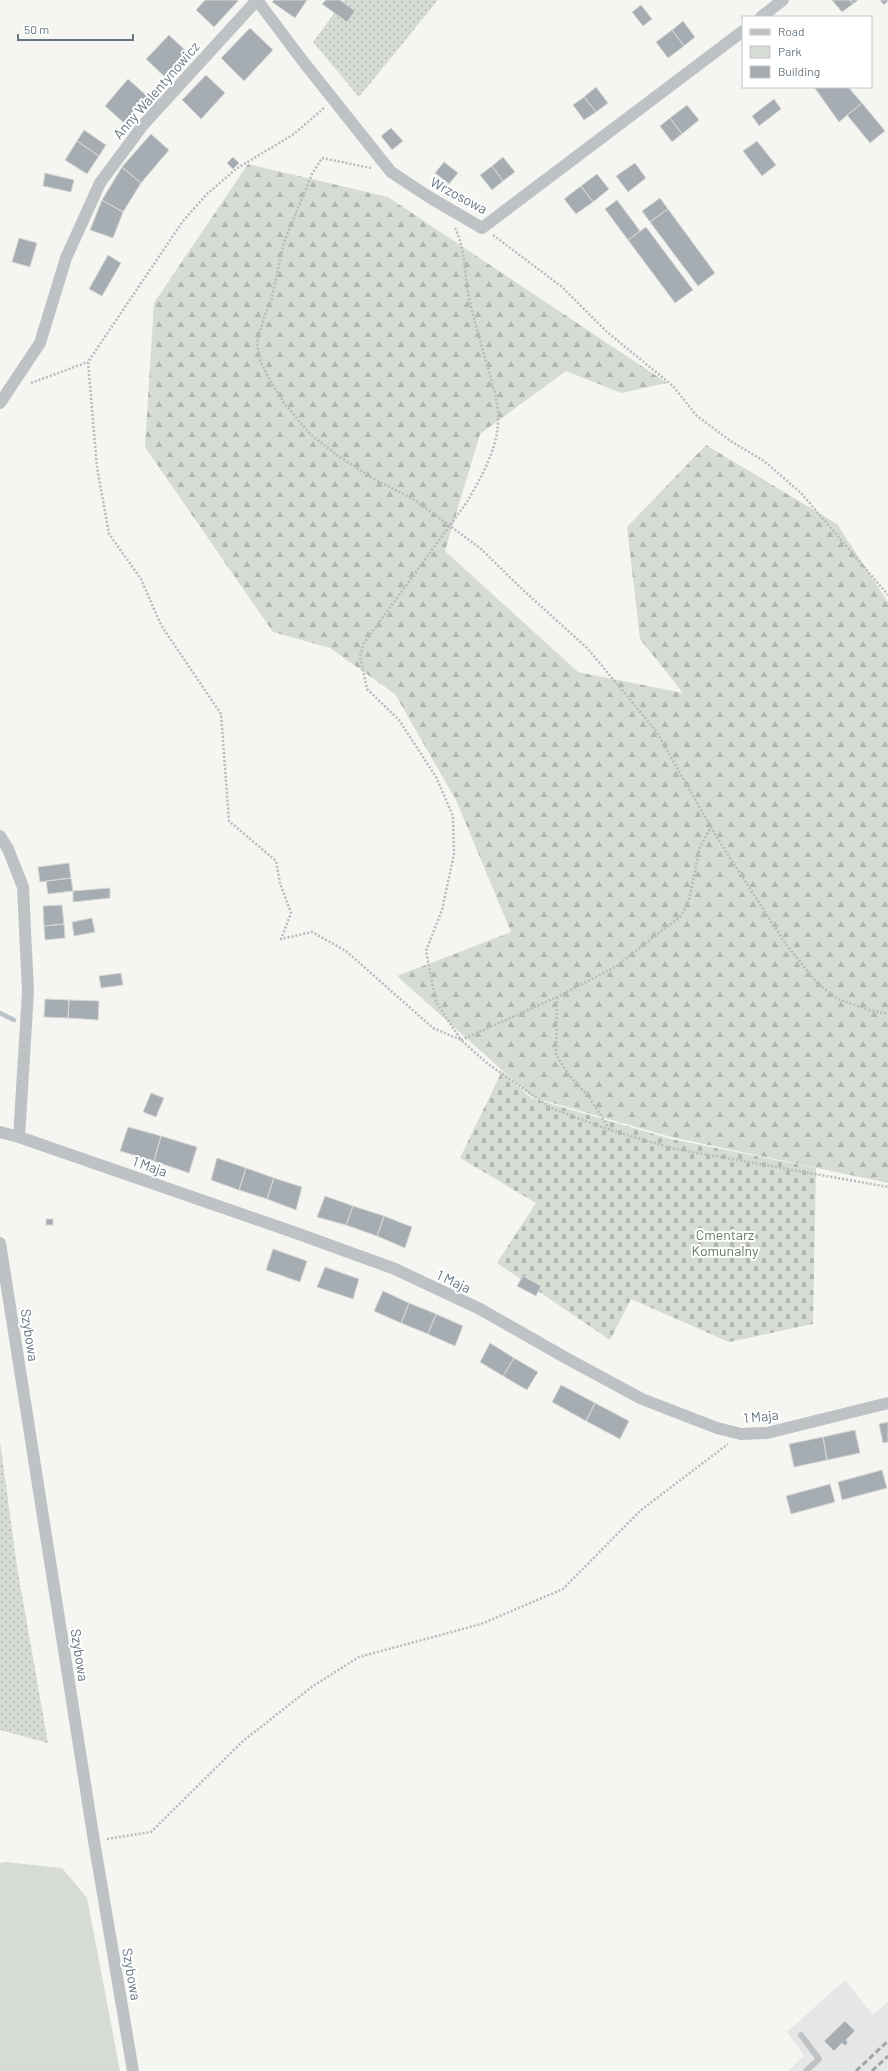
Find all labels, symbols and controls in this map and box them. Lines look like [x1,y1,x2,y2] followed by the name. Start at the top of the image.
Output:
[18,16,133,42] scale bar
[742,16,872,88] legend
[24,22,49,36] text: 50 m
[778,24,805,38] text: Road
[109,38,203,142] street label: Anny Walentynowicz
[778,44,802,58] text: Park
[778,64,820,78] text: Building
[427,173,491,217] street label: Wrzosowa
[130,1152,170,1180] street label: 1 Maja
[692,1226,759,1259] park label: Cmentarz Komunalny
[434,1266,474,1296] street label: 1 Maja
[17,1308,43,1362] street label: Szybowa
[742,1406,780,1426] street label: 1 Maja
[67,1628,93,1682] street label: Szybowa
[119,1946,145,2002] street label: Szybowa

